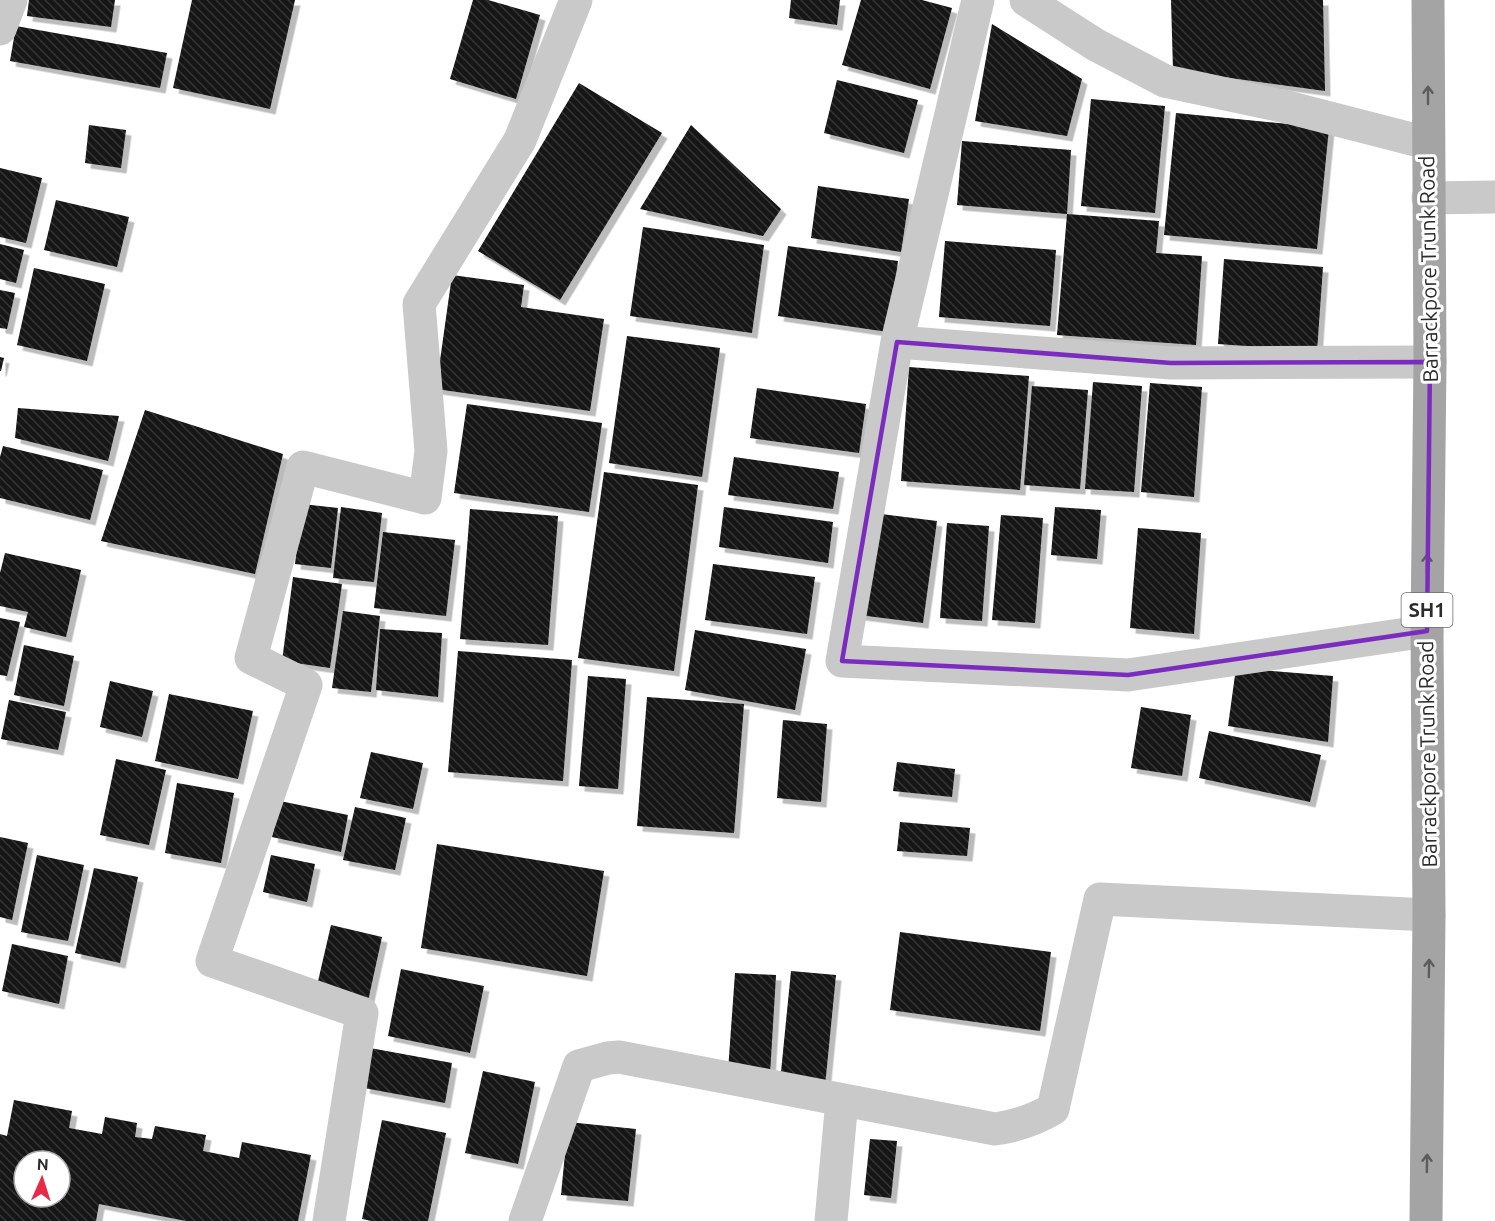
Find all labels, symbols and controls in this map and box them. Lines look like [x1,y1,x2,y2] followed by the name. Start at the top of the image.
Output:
[1422,85,1434,105] one-way arrow
[1414,155,1442,383] street label: Barrackpore Trunk Road
[1422,553,1433,573] one-way arrow
[1402,593,1452,627] road number: SH1
[1413,640,1441,868] street label: Barrackpore Trunk Road
[1423,958,1435,978] one-way arrow
[12,1149,72,1209] north arrow
[1421,1153,1433,1173] one-way arrow
[36,1155,49,1173] text: N

